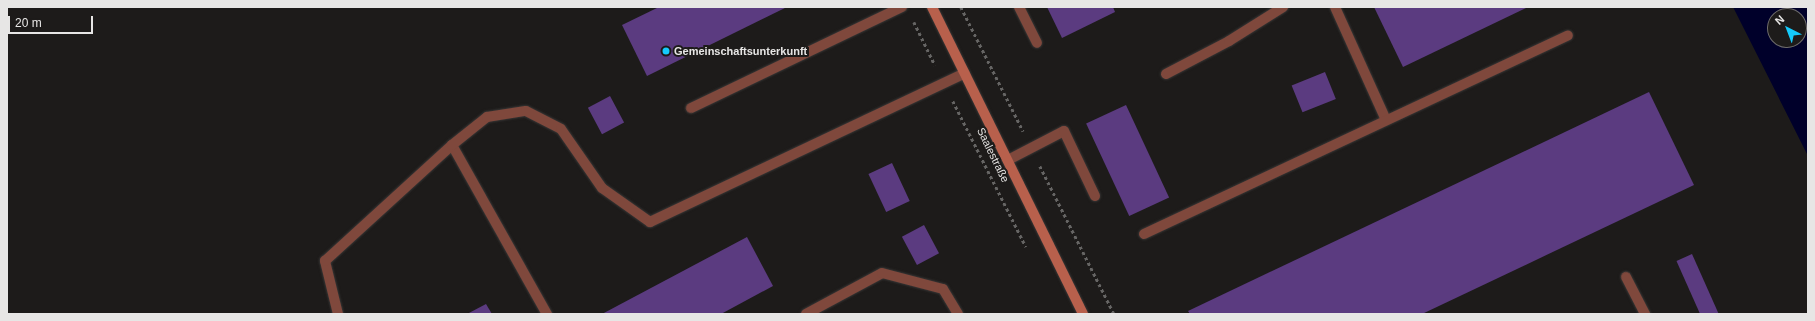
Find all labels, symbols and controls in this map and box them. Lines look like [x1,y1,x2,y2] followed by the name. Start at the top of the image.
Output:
[10,8,95,34] scale bar
[1767,8,1807,48] north arrow
[1773,13,1787,27] text: N
[15,16,42,30] text: 20 m
[674,44,807,58] place label: Gemeinschaftsunterkunft
[661,46,671,56] marker: Gemeinschaftsunterkunft
[974,125,1012,185] street label: Saalestraße

